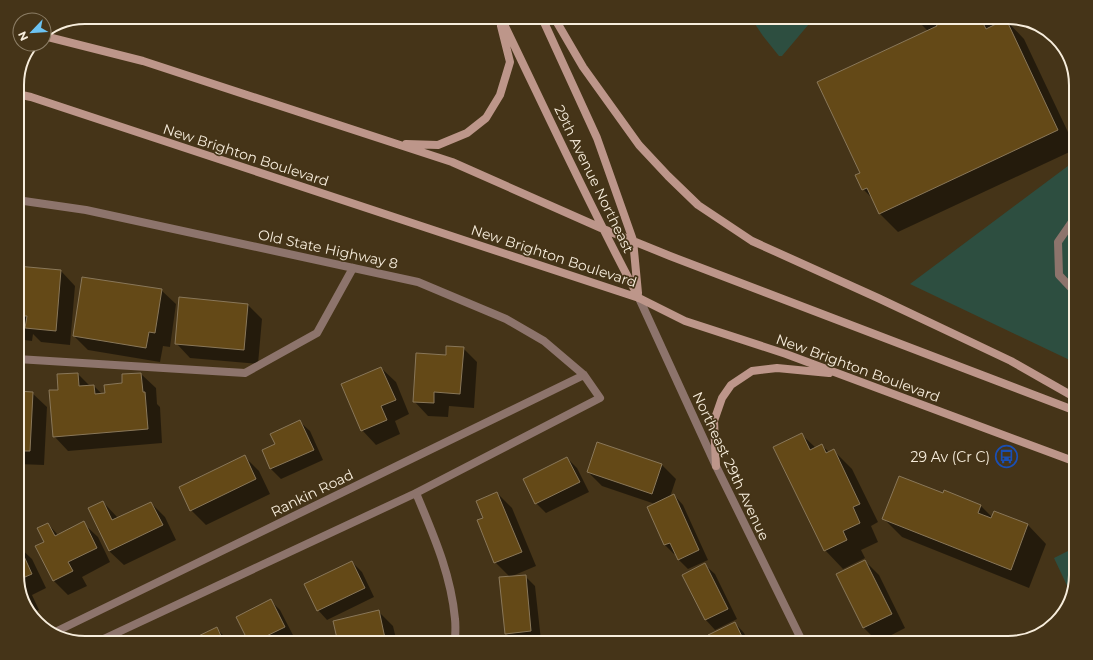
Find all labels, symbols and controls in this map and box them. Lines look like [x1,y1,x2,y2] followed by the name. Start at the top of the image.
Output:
[12,12,52,52] north arrow
[15,29,31,43] text: N
[550,102,638,256] street label: 29th Avenue Northeast
[161,120,331,190] street label: New Brighton Boulevard
[469,221,639,291] street label: New Brighton Boulevard
[256,225,400,273] street label: Old State Highway 8
[774,330,942,406] street label: New Brighton Boulevard
[689,389,773,543] street label: Northeast 29th Avenue
[993,444,1019,470] bus stop icon: 29 Av (Cr C)
[911,448,990,466] place label: 29 Av (Cr C)
[268,465,356,521] street label: Rankin Road

